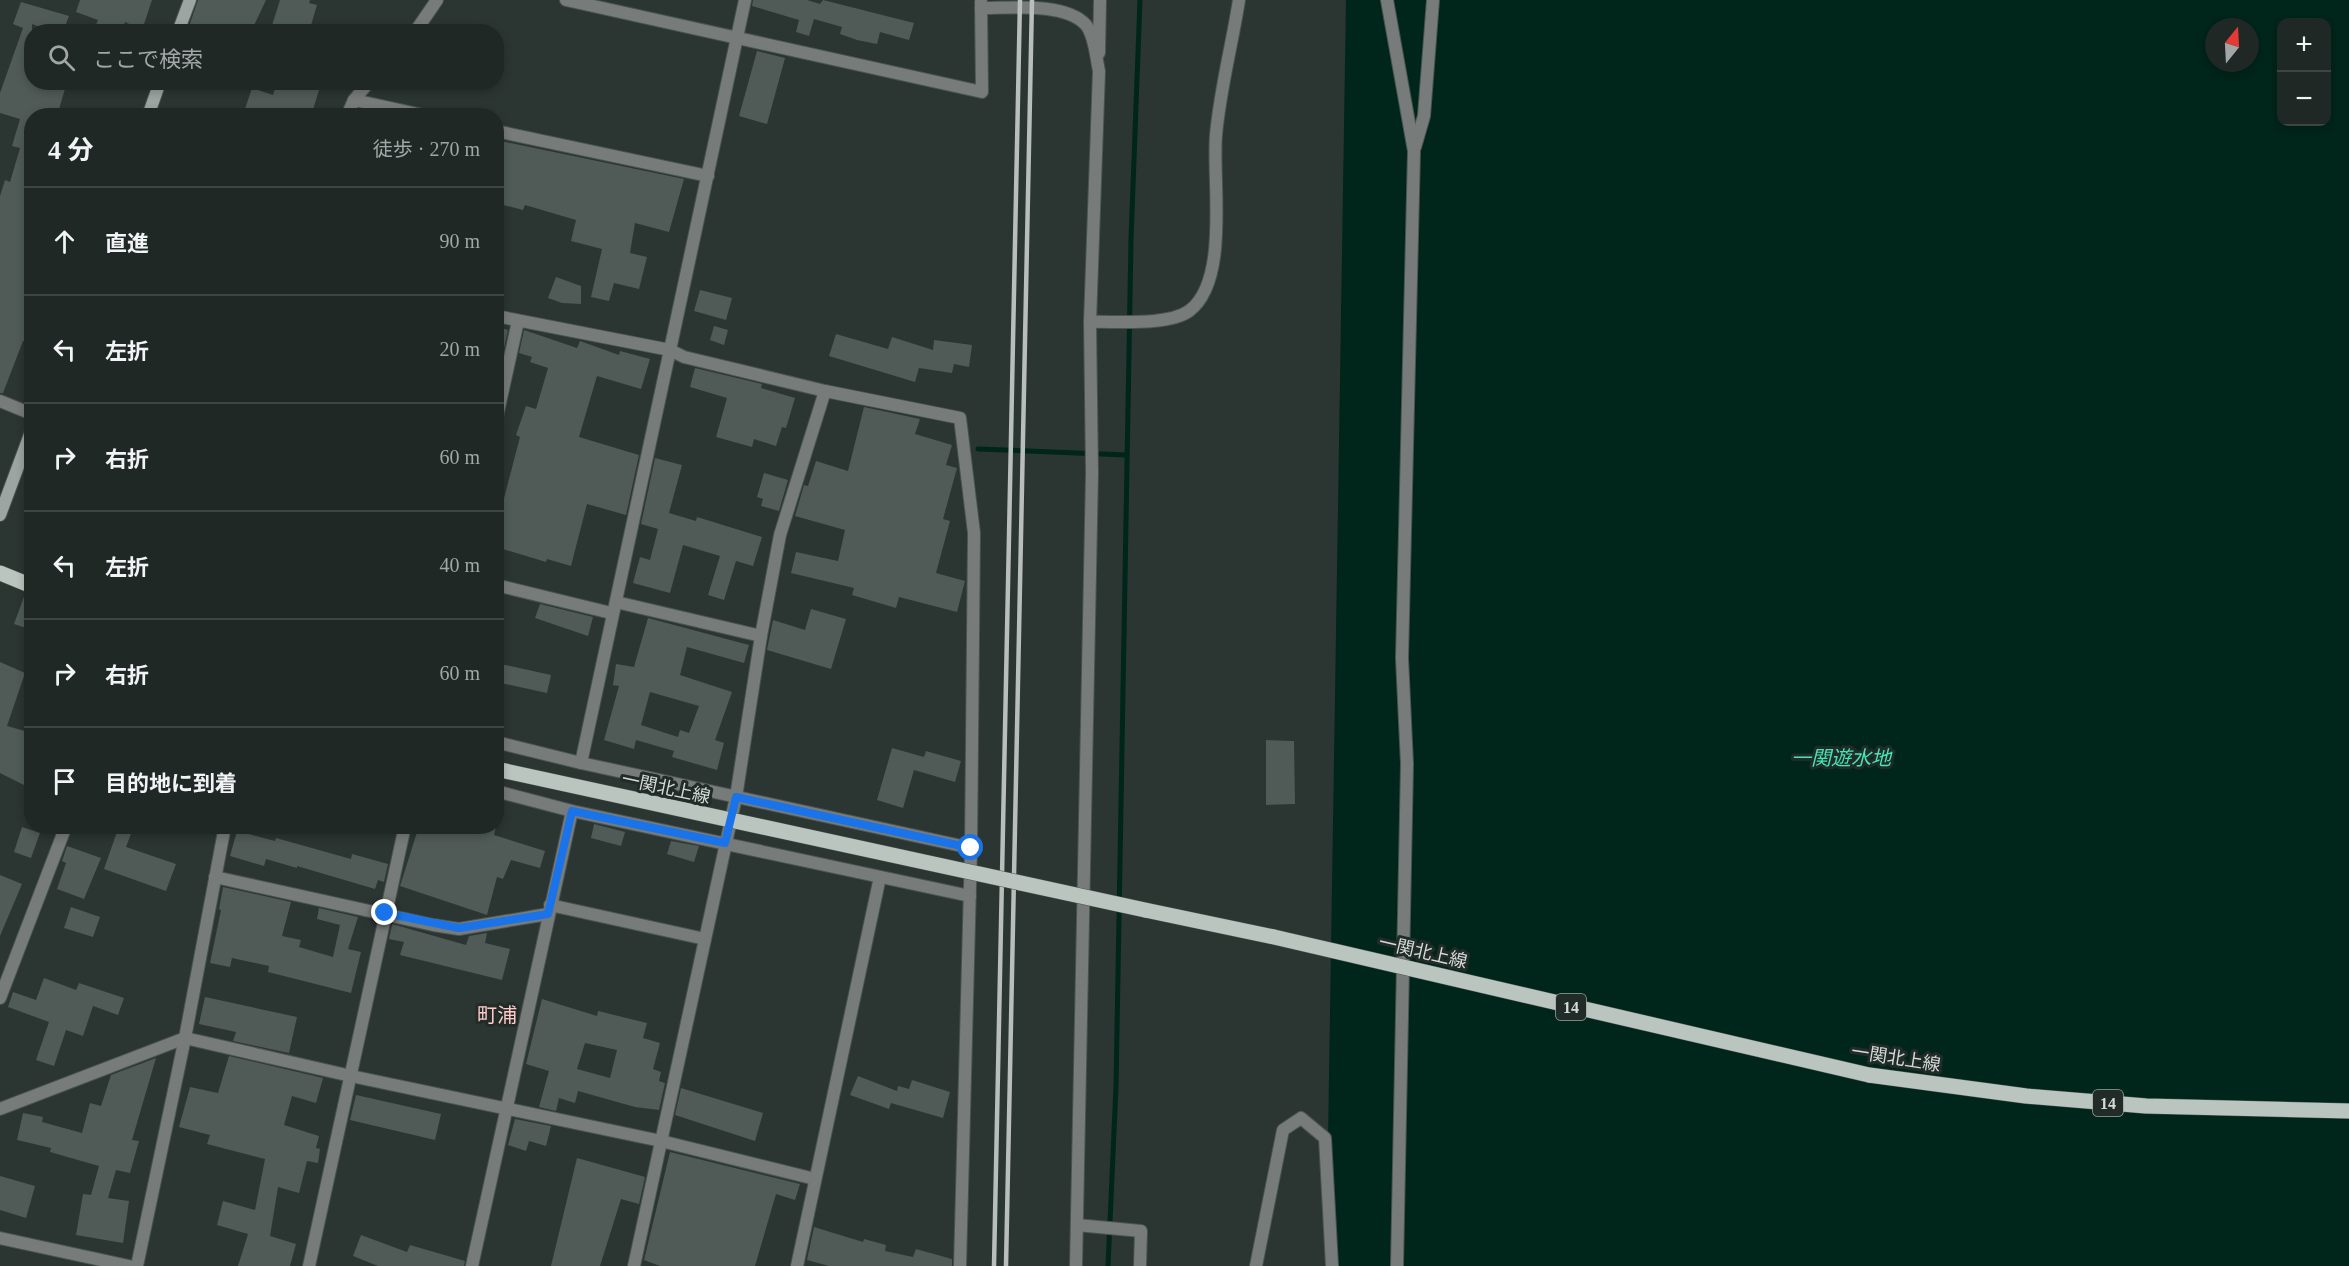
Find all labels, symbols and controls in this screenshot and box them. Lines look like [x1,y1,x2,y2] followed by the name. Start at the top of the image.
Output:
[2205,18,2259,72] north arrow
[2277,18,2331,126] map controls
[2277,18,2331,72] button: +
[24,24,504,90] search box
[45,41,78,74] icon: search
[93,47,203,72] text: ここで検索
[2277,72,2331,126] button: −
[48,136,94,165] text: 4 分
[373,138,480,160] text: 徒歩 · 270 m
[48,225,81,258] icon: ahead
[439,230,480,252] text: 90 m
[105,231,149,256] text: 直進
[48,333,81,366] icon: left
[439,338,480,360] text: 20 m
[105,339,149,364] text: 左折
[48,441,81,474] icon: right
[439,446,480,468] text: 60 m
[105,447,149,472] text: 右折
[48,549,81,582] icon: left
[439,554,480,576] text: 40 m
[105,555,149,580] text: 左折
[48,657,81,690] icon: right
[439,662,480,684] text: 60 m
[105,663,149,688] text: 右折
[1791,747,1893,769] water label: 一関遊水地
[48,765,81,798] icon: arrive
[620,769,712,807] street label: 一関北上線
[105,771,237,796] text: 目的地に到着
[957,834,983,860] route start
[371,899,397,925] route end
[1377,932,1469,972] street label: 一関北上線
[1556,994,1586,1020] road number: 14
[477,1004,517,1026] district label: 町浦
[1850,1041,1942,1075] street label: 一関北上線
[2093,1090,2123,1116] road number: 14

